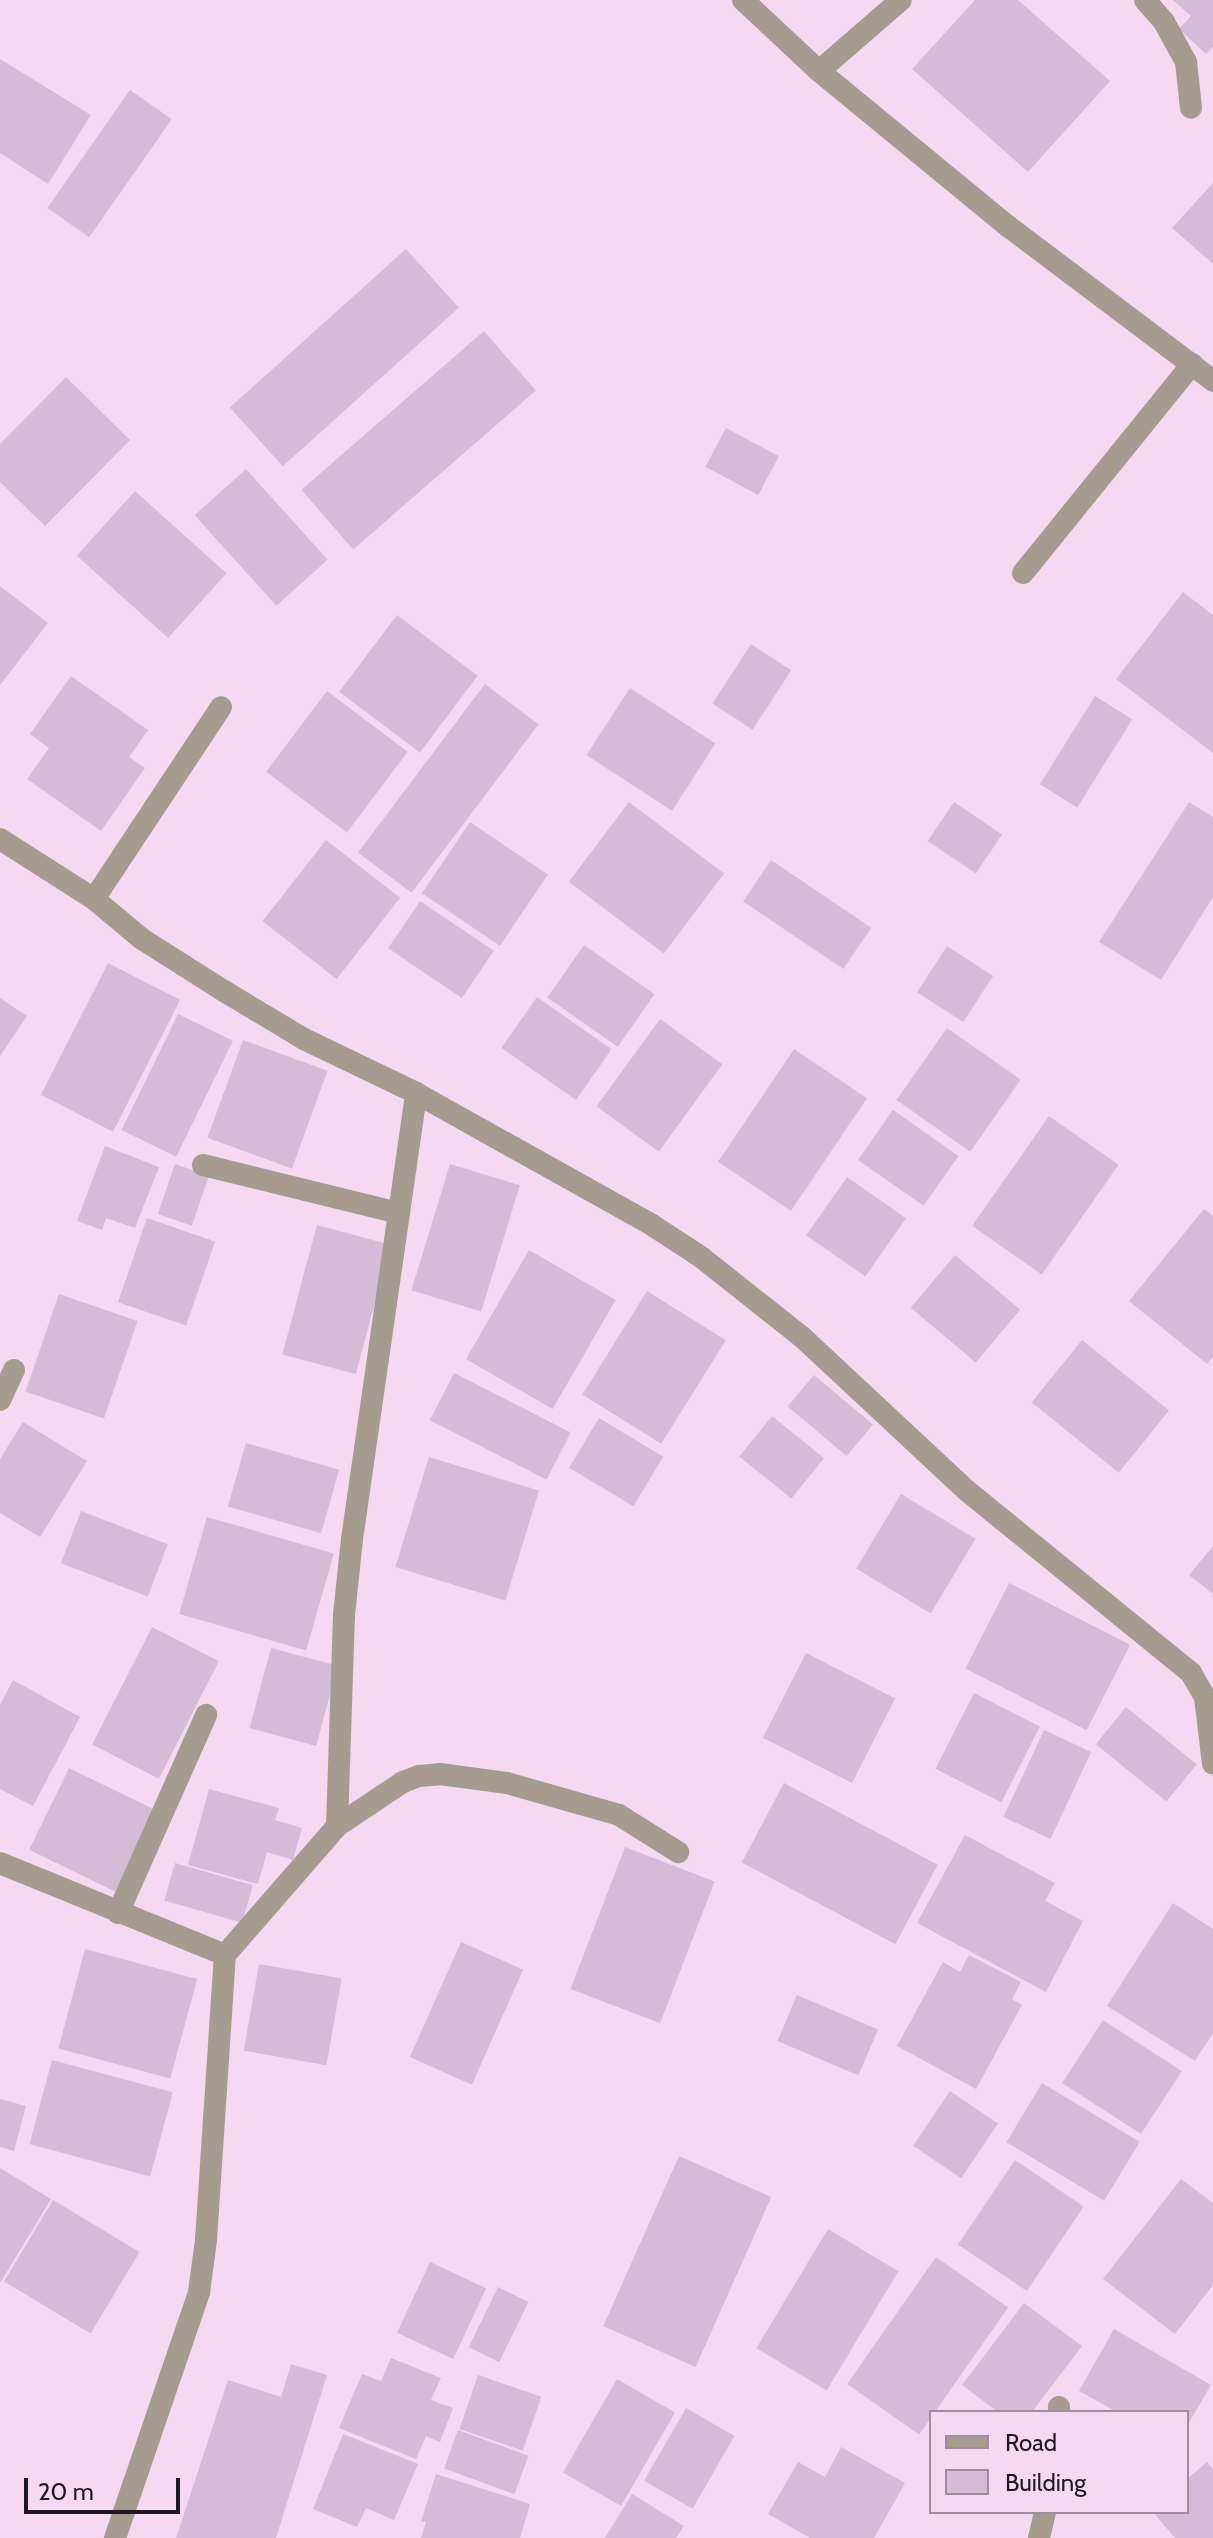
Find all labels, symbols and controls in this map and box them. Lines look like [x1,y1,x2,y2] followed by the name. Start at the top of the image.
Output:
[929,2410,1189,2514] legend
[1005,2428,1057,2457] text: Road
[28,2462,184,2512] scale bar
[1005,2468,1086,2497] text: Building
[38,2477,94,2506] text: 20 m

